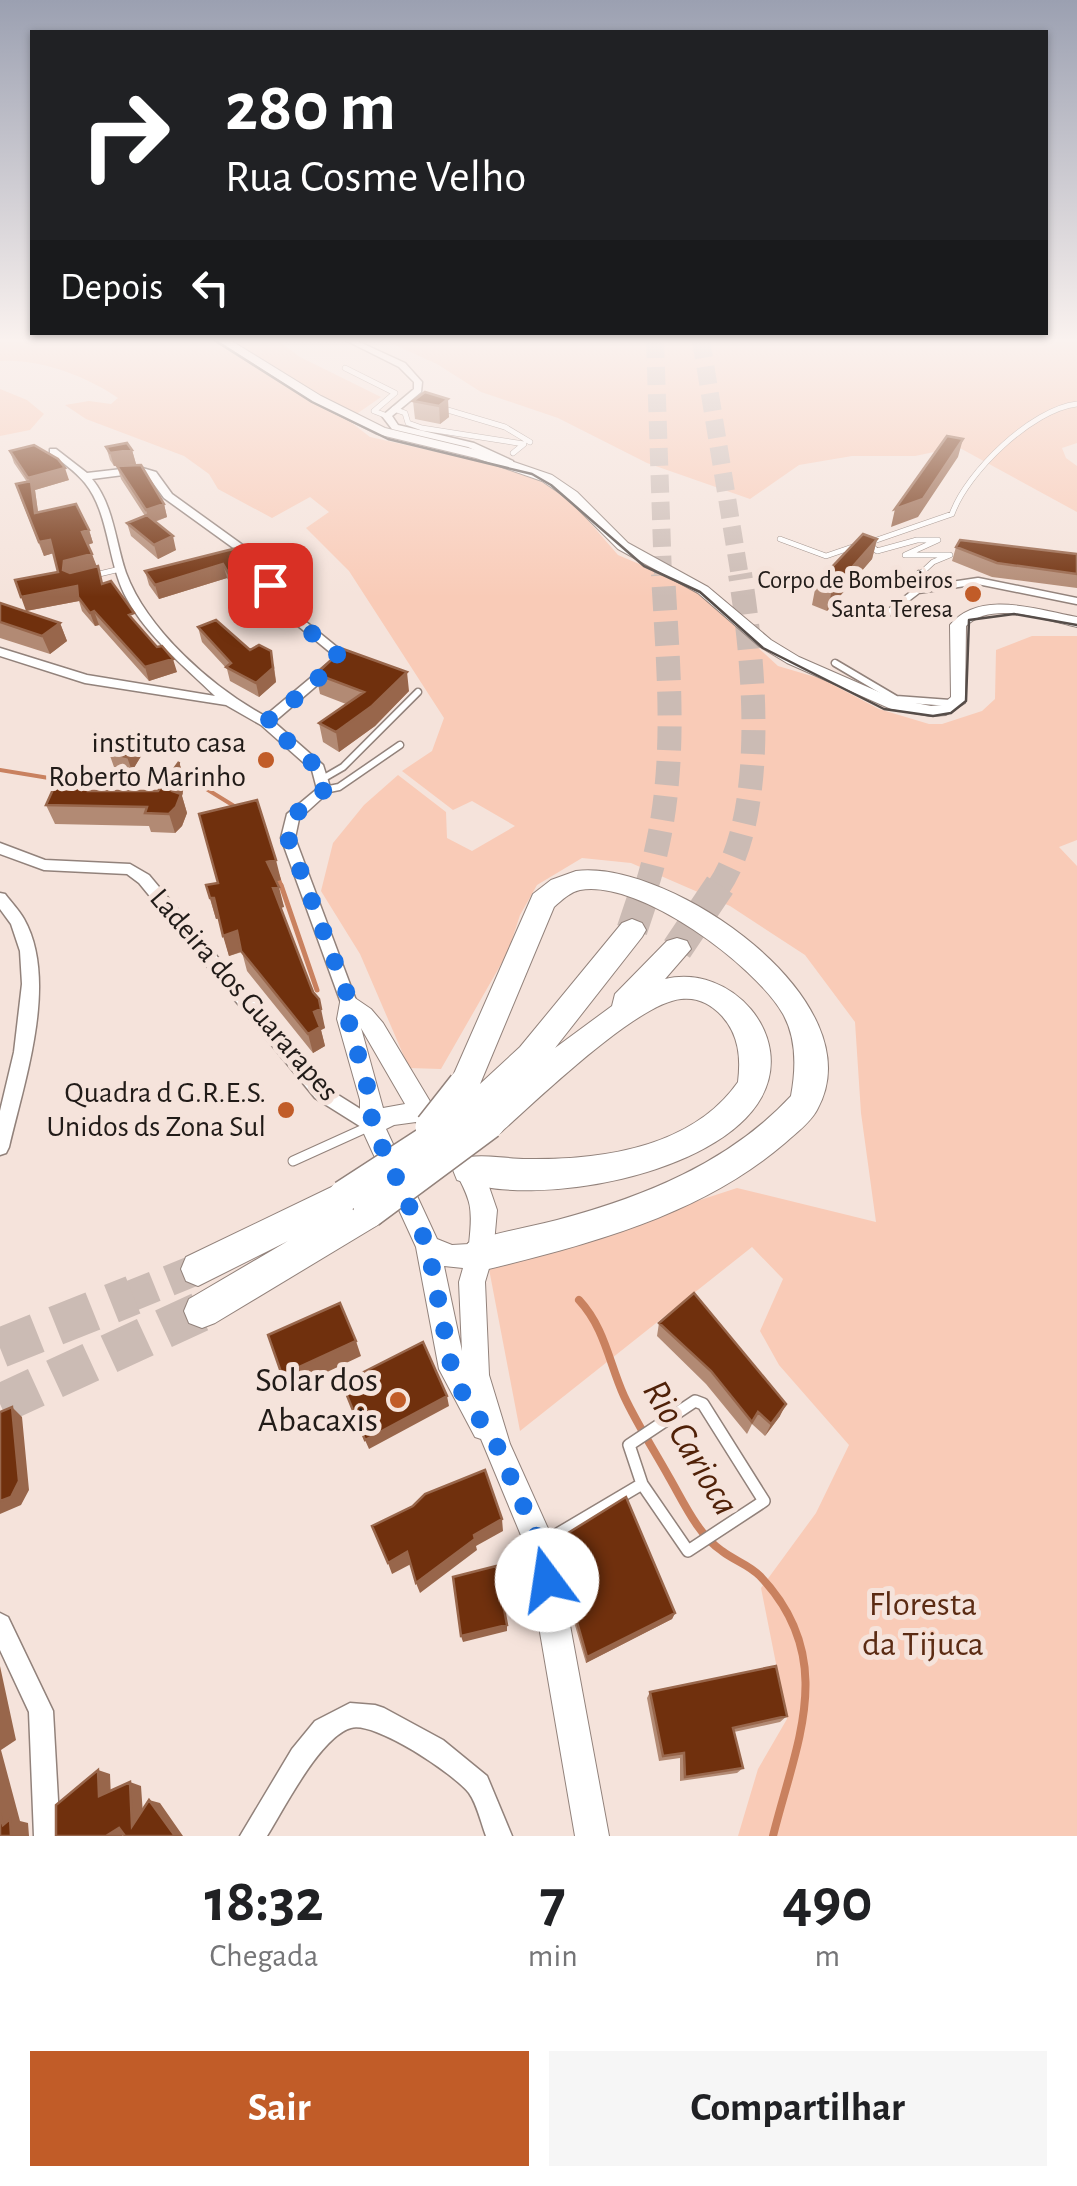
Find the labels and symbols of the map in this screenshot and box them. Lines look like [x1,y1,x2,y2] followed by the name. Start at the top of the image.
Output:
[228,543,313,628] pin
[757,568,953,622] place label: Corpo de Bombeiros Santa Teresa
[962,583,984,605] marker: Corpo de Bombeiros Santa Teresa
[48,728,246,792] place label: instituto casa Roberto Marinho
[255,749,277,771] marker: instituto casa Roberto Marinho
[144,883,344,1107] street label: Ladeira dos Guararapes
[47,1078,266,1142] place label: Quadra d G.R.E.S. Unidos ds Zona Sul
[275,1099,297,1121] marker: Quadra d G.R.E.S. Unidos ds Zona Sul
[255,1363,378,1438] place label: Solar dos Abacaxis
[635,1374,745,1522] water label: Rio Carioca
[387,1389,409,1411] marker: Solar dos Abacaxis
[495,1528,599,1632] position arrow
[862,1587,984,1662] park label: Floresta da Tijuca

